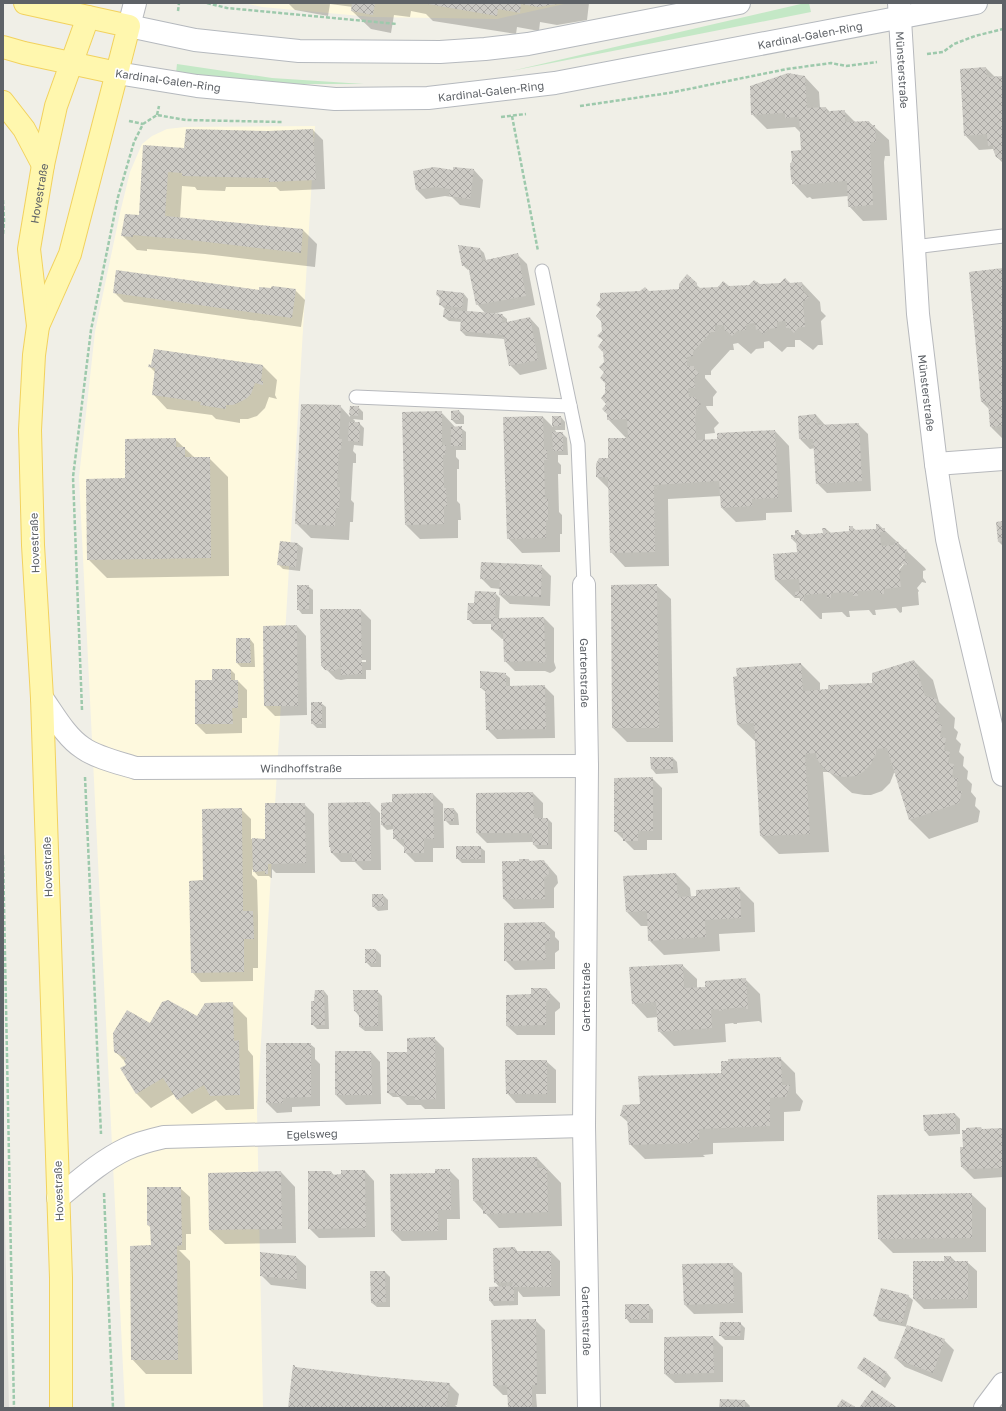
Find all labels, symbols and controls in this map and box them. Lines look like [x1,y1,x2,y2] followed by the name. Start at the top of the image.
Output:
[756,18,863,51] street label: Kardinal-Galen-Ring
[894,31,912,109] street label: Münsterstraße
[114,66,222,94] street label: Kardinal-Galen-Ring
[437,78,545,103] street label: Kardinal-Galen-Ring
[27,162,50,224] street label: Hovestraße
[916,354,939,432] street label: Münsterstraße
[26,513,42,573] street label: Hovestraße
[578,638,593,708] street label: Gartenstraße
[260,761,342,774] street label: Windhoffstraße
[39,837,55,897] street label: Hovestraße
[579,962,592,1032] street label: Gartenstraße
[286,1126,338,1140] street label: Egelsweg
[50,1161,66,1221] street label: Hovestraße
[580,1286,595,1356] street label: Gartenstraße

